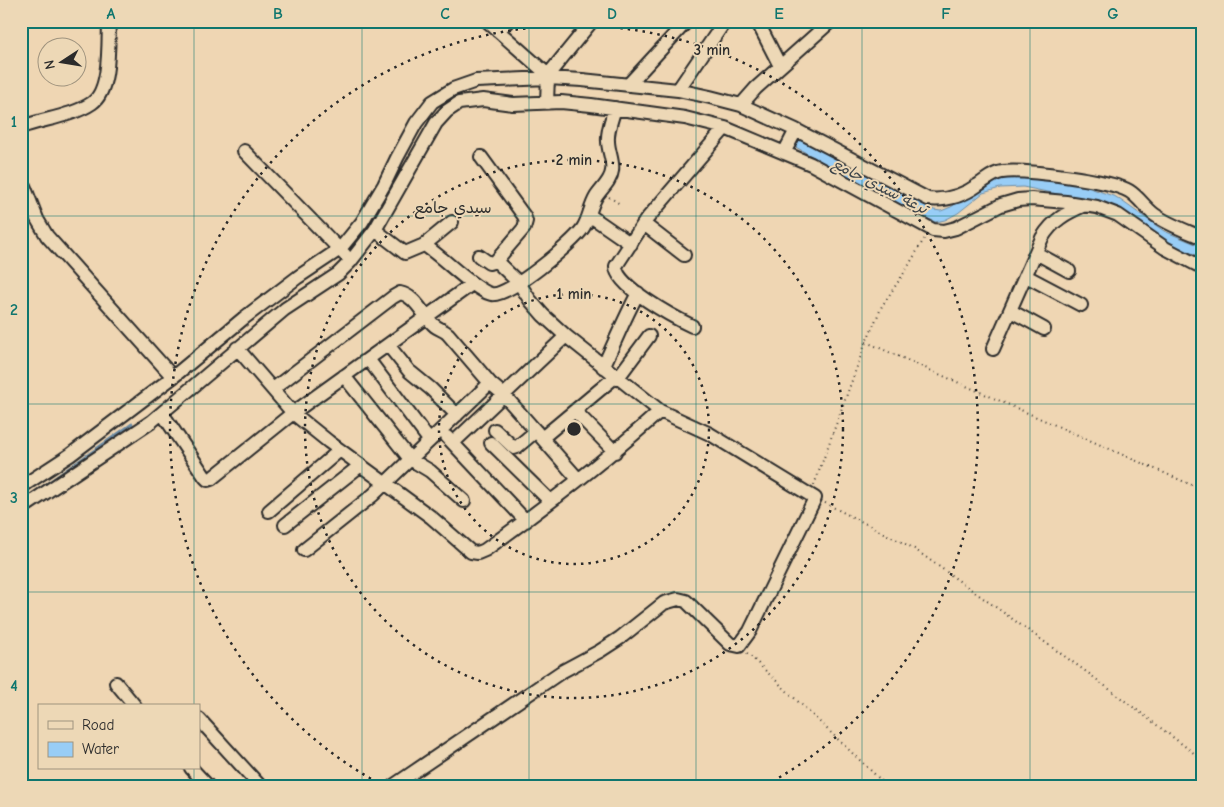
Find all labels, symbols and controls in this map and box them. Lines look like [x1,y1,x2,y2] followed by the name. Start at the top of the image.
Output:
[107,5,116,23] text: A
[273,5,283,23] text: B
[440,5,450,23] text: C
[607,5,617,23] text: D
[774,5,784,23] text: E
[941,5,951,23] text: F
[1107,5,1119,23] text: G
[38,38,88,88] north arrow
[694,41,730,59] text: 3 min
[41,58,59,71] text: N
[11,113,17,131] text: 1
[556,151,592,169] text: 2 min
[828,154,933,221] water label: ترعة سيدي جامع
[414,199,492,219] district label: سيدي جامع
[557,285,591,303] text: 1 min
[10,301,18,319] text: 2
[565,420,583,438] centre of rings
[10,489,18,507] text: 3
[10,677,18,695] text: 4
[38,704,200,770] legend
[82,716,114,734] text: Road
[82,740,119,758] text: Water

